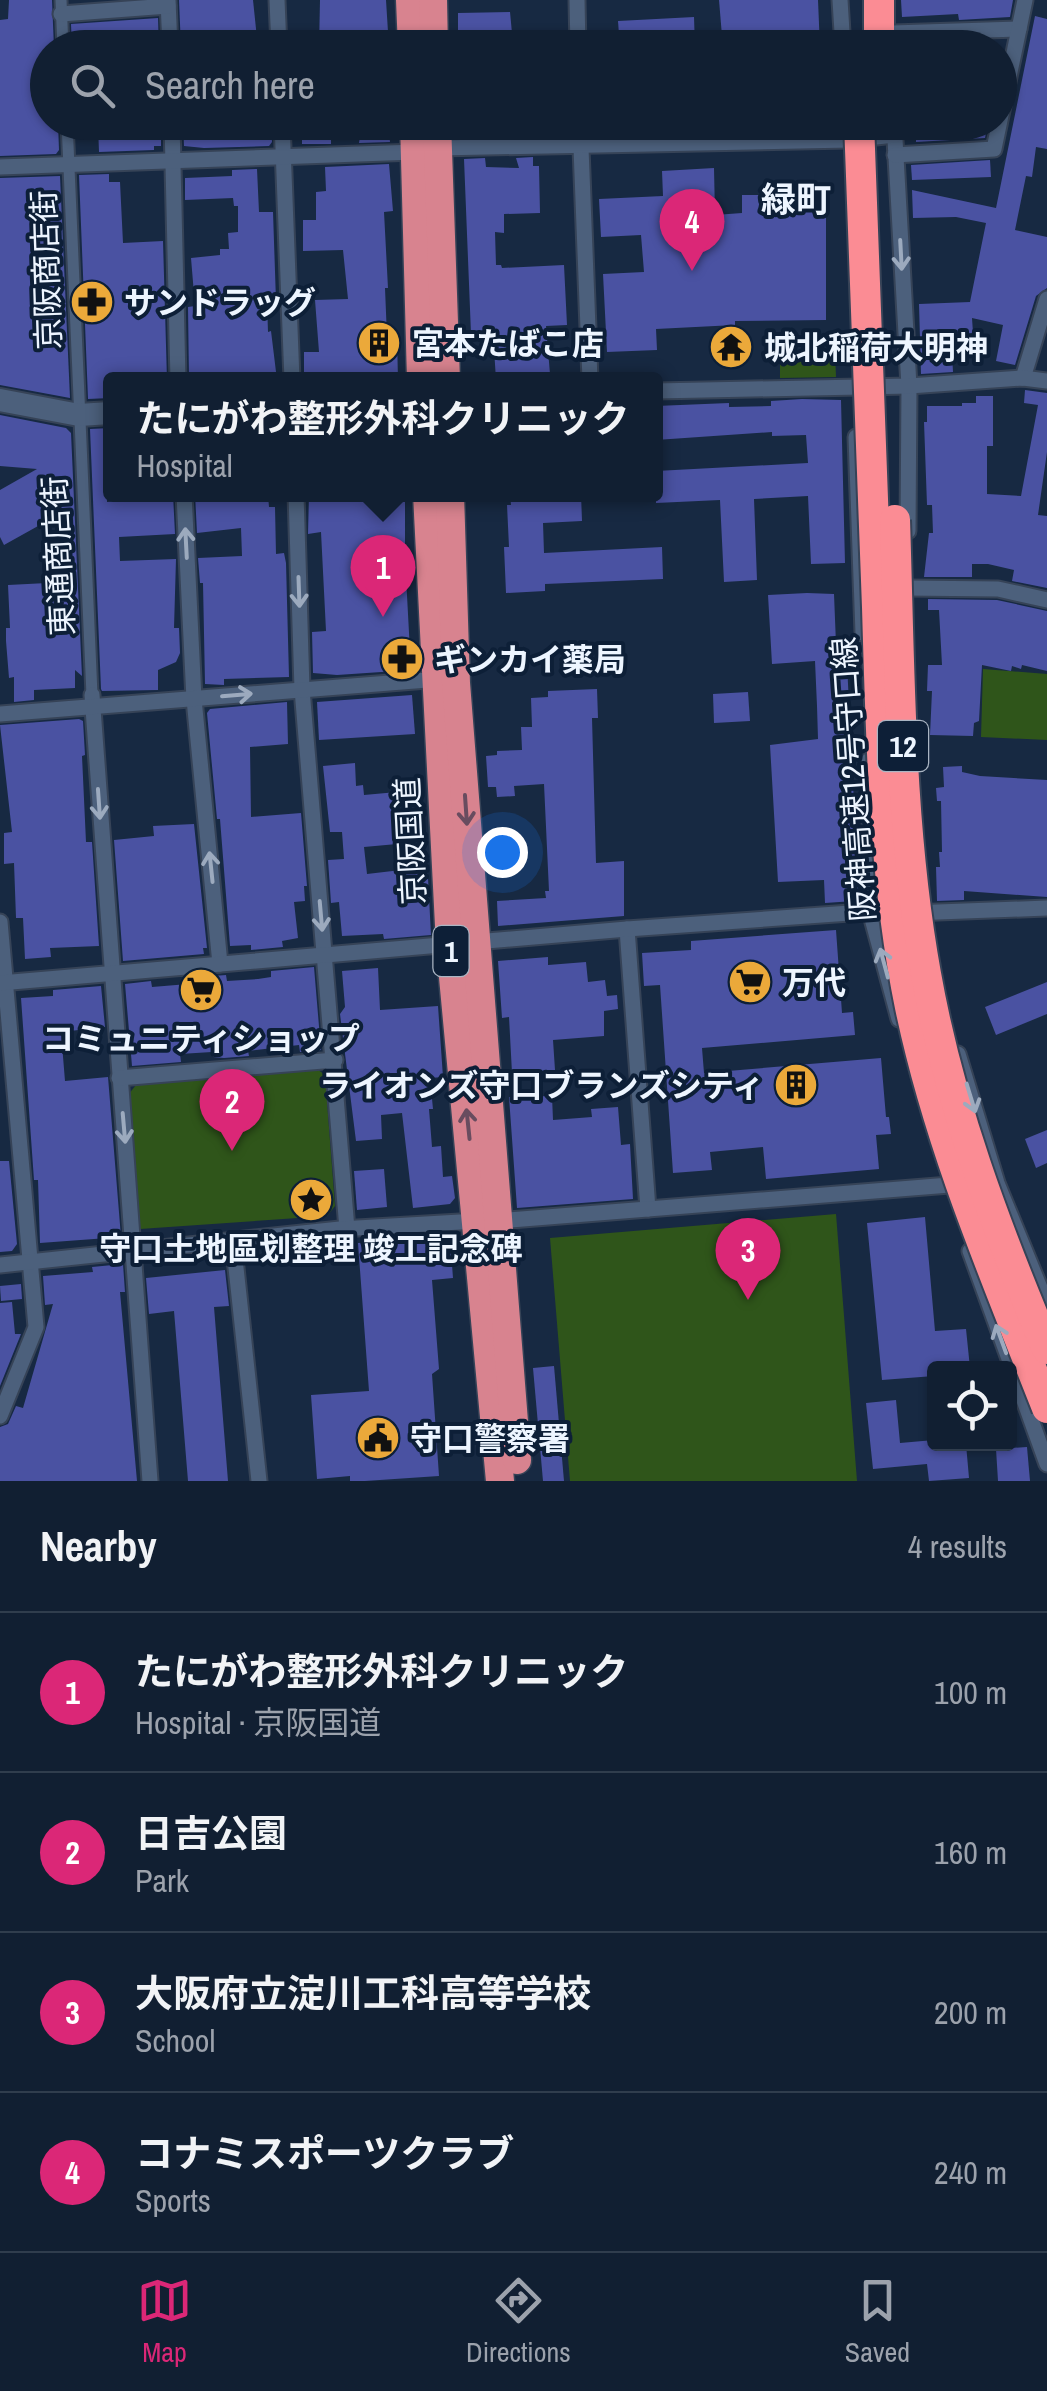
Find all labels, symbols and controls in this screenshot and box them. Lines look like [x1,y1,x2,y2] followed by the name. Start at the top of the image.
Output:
[30,30,1017,140] search box
[65,58,120,113] icon: search
[145,60,315,111] text: Search here
[761,176,831,223] district label: 緑町
[660,188,724,271] pin: 4
[22,189,70,351] street label: 京阪商店街
[892,238,911,270] one-way arrow
[69,279,115,325] pharmacy icon: サンドラッグ
[124,281,316,324] place label: サンドラッグ
[356,320,402,366] building icon: 宮本たばこ店
[412,322,604,365] place label: 宮本たばこ店
[708,324,754,370] temple icon: 城北稲荷大明神
[764,326,988,369] place label: 城北稲荷大明神
[103,372,663,502] popup
[136,393,630,444] text: たにがわ整形外科クリニック
[136,444,233,487] text: Hospital
[32,475,84,637] street label: 東通商店街
[176,527,195,559] one-way arrow
[350,534,416,617] pin: 1
[290,575,309,607] one-way arrow
[822,635,884,923] street label: 阪神高速12号守口線
[379,636,425,682] pharmacy icon: ギンカイ薬局
[434,638,626,681] place label: ギンカイ薬局
[220,685,252,704] one-way arrow
[878,721,928,771] road number: 12
[385,776,435,906] street label: 京阪国道
[89,788,108,820] one-way arrow
[457,793,476,825] one-way arrow
[477,827,528,878] your location
[201,851,220,883] one-way arrow
[311,900,330,932] one-way arrow
[434,926,468,976] road number: 1
[873,947,892,979] one-way arrow
[727,959,773,1005] supermarket icon: 万代
[782,961,846,1004] place label: 万代
[178,967,224,1013] supermarket icon: コミュニティショップ
[42,1017,360,1060] place label: コミュニティショップ
[773,1062,819,1108] building icon: ライオンズ守口ブランズシティ
[319,1064,764,1107] place label: ライオンズ守口ブランズシティ
[200,1068,264,1151] pin: 2
[964,1082,982,1113] one-way arrow
[458,1109,477,1141] one-way arrow
[114,1112,133,1144] one-way arrow
[288,1177,334,1223] place icon: 守口土地區划整理 竣工記念碑
[716,1218,780,1300] pin: 3
[99,1227,523,1270] place label: 守口土地區划整理 竣工記念碑
[991,1325,1009,1356] one-way arrow
[927,1361,1017,1451] map controls
[927,1361,1017,1451] button: locate
[355,1415,401,1461] public building icon: 守口警察署
[410,1417,570,1460] place label: 守口警察署
[40,1518,157,1574] text: Nearby
[908,1525,1007,1568] text: 4 results
[135,1646,628,1697] text: たにがわ整形外科クリニック
[65,1671,80,1714] text: 1
[934,1671,1007,1714] text: 100 m
[135,1701,381,1744] text: Hospital · 京阪国道
[135,1808,287,1859] text: 日吉公園
[65,1831,80,1874] text: 2
[934,1831,1007,1874] text: 160 m
[135,1859,189,1902] text: Park
[135,1968,591,2019] text: 大阪府立淀川工科高等学校
[65,1991,80,2034] text: 3
[934,1991,1007,2034] text: 200 m
[135,2019,215,2062] text: School
[135,2128,514,2179] text: コナミスポーツクラブ
[65,2151,80,2194] text: 4
[934,2151,1007,2194] text: 240 m
[135,2179,211,2222] text: Sports
[137,2273,192,2371] tab: Map
[466,2273,571,2371] tab: Directions
[845,2273,910,2371] tab: Saved

